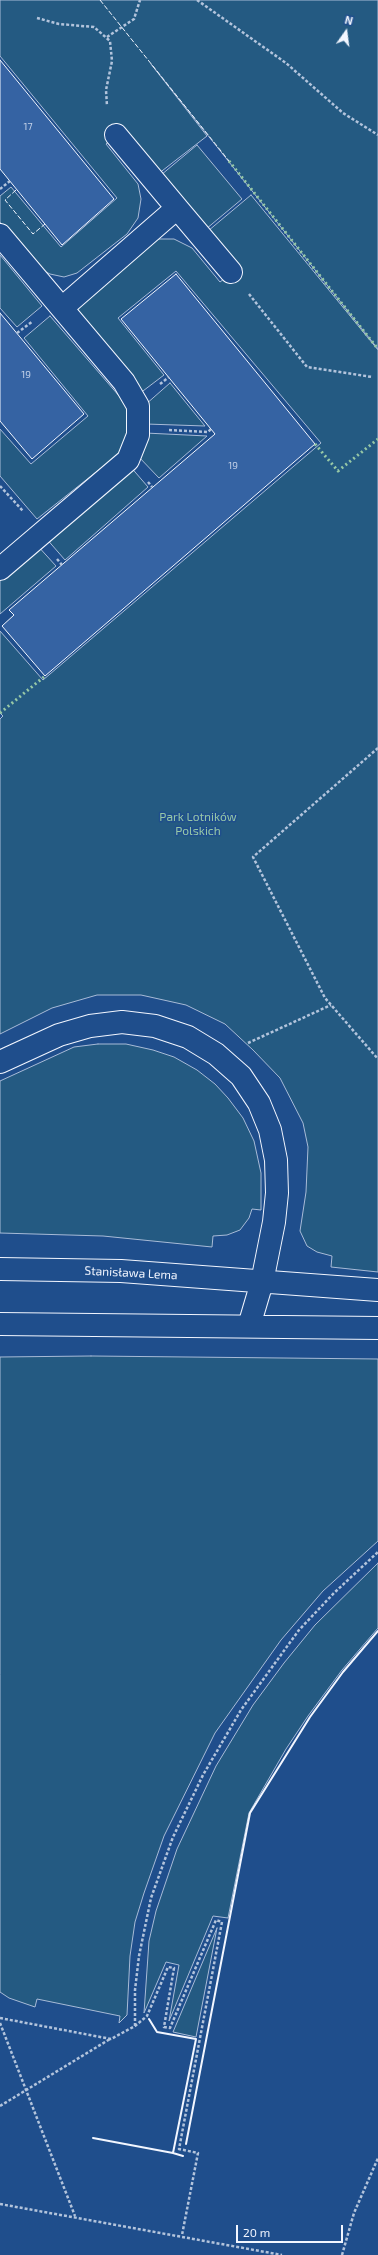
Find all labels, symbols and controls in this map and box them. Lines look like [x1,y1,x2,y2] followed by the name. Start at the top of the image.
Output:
[326,12,366,52] north arrow
[344,13,354,27] text: N
[23,121,33,133] house number: 17
[21,369,31,381] house number: 19
[228,460,238,472] house number: 19
[159,810,237,838] park label: Park Lotników Polskich
[84,1263,178,1283] street label: Stanisława Lema
[238,2217,345,2243] scale bar
[243,2225,270,2239] text: 20 m

